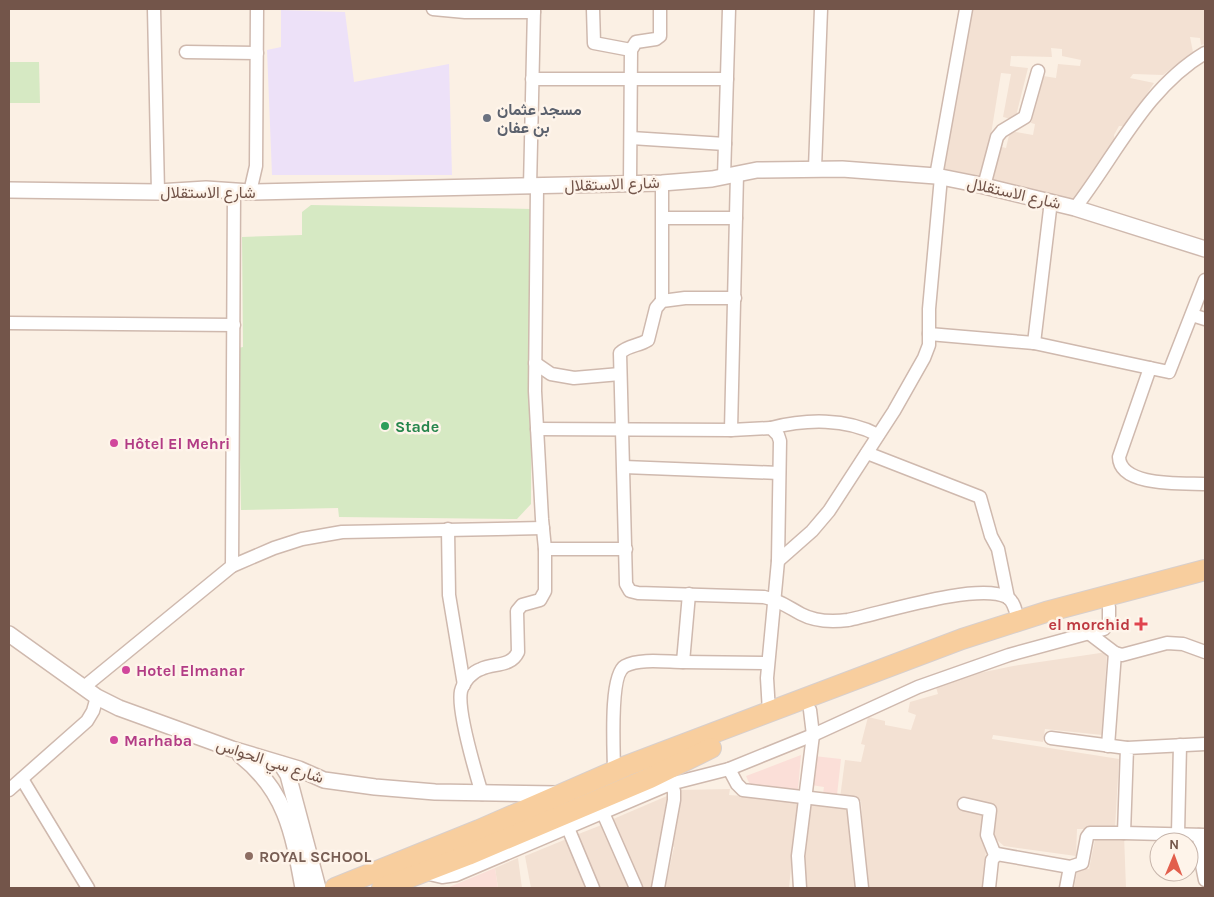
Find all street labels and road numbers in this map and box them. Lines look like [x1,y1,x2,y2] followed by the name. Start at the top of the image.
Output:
[564,173,660,197] street label: شارع الاستقلال
[965,173,1063,215] street label: شارع الاستقلال
[160,183,256,204] street label: شارع الاستقلال
[213,735,326,791] street label: شارع سي الحواس

